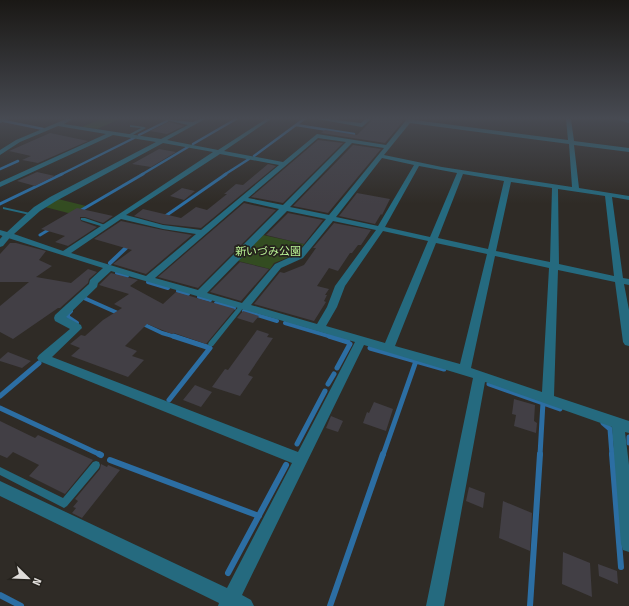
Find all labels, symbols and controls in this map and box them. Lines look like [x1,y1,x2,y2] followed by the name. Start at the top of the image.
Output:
[235,245,301,258] park label: 新いづみ公園
[8,558,48,598] north arrow
[29,576,44,587] text: N

